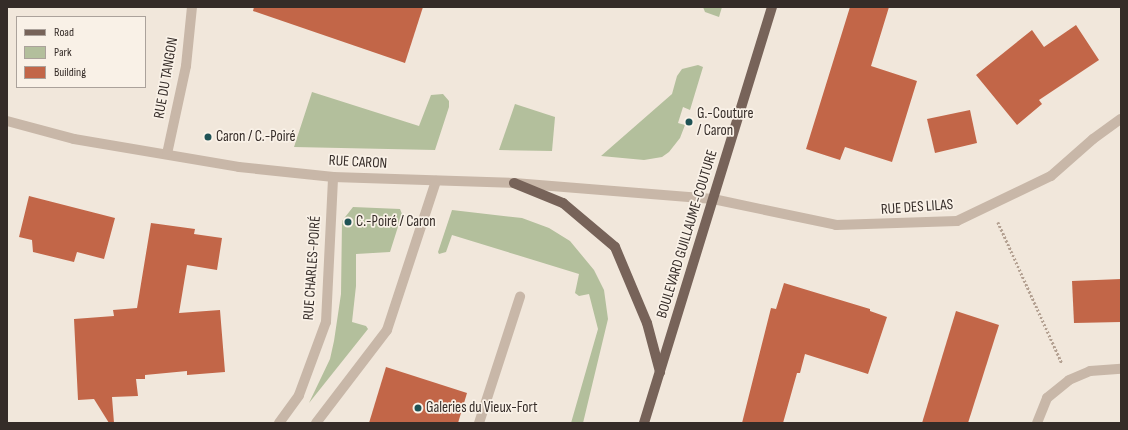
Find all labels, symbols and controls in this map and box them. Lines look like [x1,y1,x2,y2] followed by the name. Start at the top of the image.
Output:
[16,16,146,88] legend
[54,25,74,40] text: Road
[150,36,182,120] street label: RUE DU TANGON
[54,45,72,60] text: Park
[54,65,86,80] text: Building
[697,104,753,139] place label: G.-Couture / Caron
[684,117,694,127] marker: G.-Couture / Caron
[216,128,296,146] place label: Caron / C.-Poiré
[203,132,213,142] marker: Caron / C.-Poiré
[653,148,721,320] street label: BOULEVARD GUILLAUME-COUTURE
[328,151,388,173] street label: RUE CARON
[880,195,954,219] street label: RUE DES LILAS
[356,213,436,231] place label: C.-Poiré / Caron
[299,215,325,321] street label: RUE CHARLES-POIRÉ
[343,217,353,227] marker: C.-Poiré / Caron
[426,399,538,417] place label: Galeries du Vieux-Fort
[413,403,423,413] marker: Galeries du Vieux-Fort

